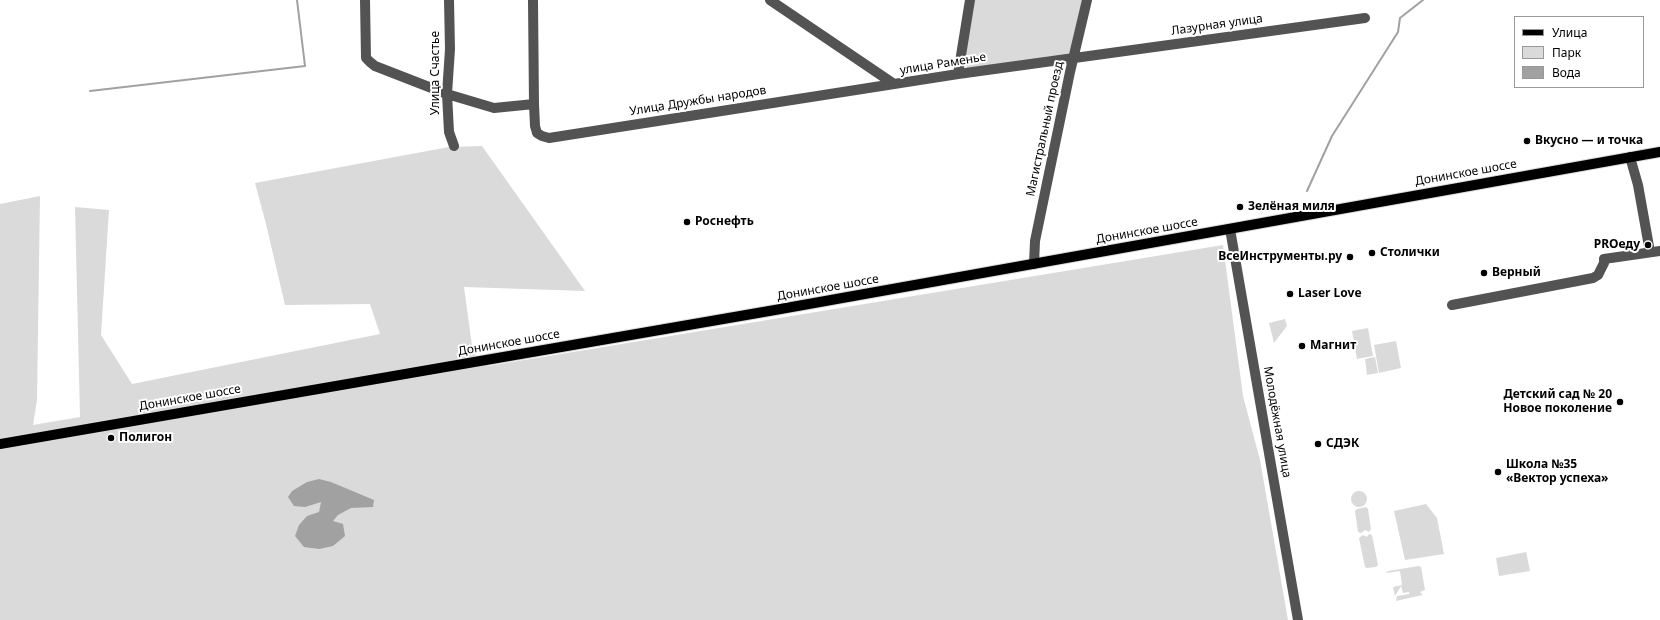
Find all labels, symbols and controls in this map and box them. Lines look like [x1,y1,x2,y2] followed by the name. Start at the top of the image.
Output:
[1170,11,1264,39] street label: Лазурная улица
[1514,16,1644,88] legend
[1552,24,1587,41] text: Улица
[429,31,443,115] street label: Улица Счастье
[1552,44,1581,61] text: Парк
[899,50,987,78] street label: улица Раменье
[1024,60,1066,198] street label: Магистральный проезд
[1552,64,1581,81] text: Вода
[629,83,767,119] street label: Улица Дружбы народов
[1535,134,1643,148] place label: Вкусно — и точка
[1522,136,1532,146] marker: Вкусно — и точка
[1414,157,1518,189] street label: Донинское шоссе
[1248,200,1335,214] place label: Зелёная миля
[1235,202,1245,212] marker: Зелёная миля
[695,215,754,229] place label: Роснефть
[1095,215,1199,247] street label: Донинское шоссе
[682,217,692,227] marker: Роснефть
[1594,238,1640,252] place label: PROеду
[1643,240,1653,250] marker: PROеду
[1380,246,1440,260] place label: Столички
[1367,248,1377,258] marker: Столички
[1218,250,1342,264] place label: ВсеИнструменты.ру
[1345,252,1355,262] marker: ВсеИнструменты.ру
[1492,266,1541,280] place label: Верный
[1479,268,1489,278] marker: Верный
[776,272,880,304] street label: Донинское шоссе
[1298,287,1362,301] place label: Laser Love
[1285,289,1295,299] marker: Laser Love
[457,327,561,359] street label: Донинское шоссе
[1310,339,1356,353] place label: Магнит
[1297,341,1307,351] marker: Магнит
[1260,365,1294,479] street label: Молодёжная улица
[138,382,242,414] street label: Донинское шоссе
[1503,388,1612,416] place label: Детский сад № 20 Новое поколение
[1615,397,1625,407] marker: Детский сад № 20 Новое поколение
[119,431,172,445] place label: Полигон
[106,433,116,443] marker: Полигон
[1326,437,1359,451] place label: СДЭК
[1313,439,1323,449] marker: СДЭК
[1506,458,1608,486] place label: Школа №35 «Вектор успеха»
[1493,467,1503,477] marker: Школа №35 «Вектор успеха»

